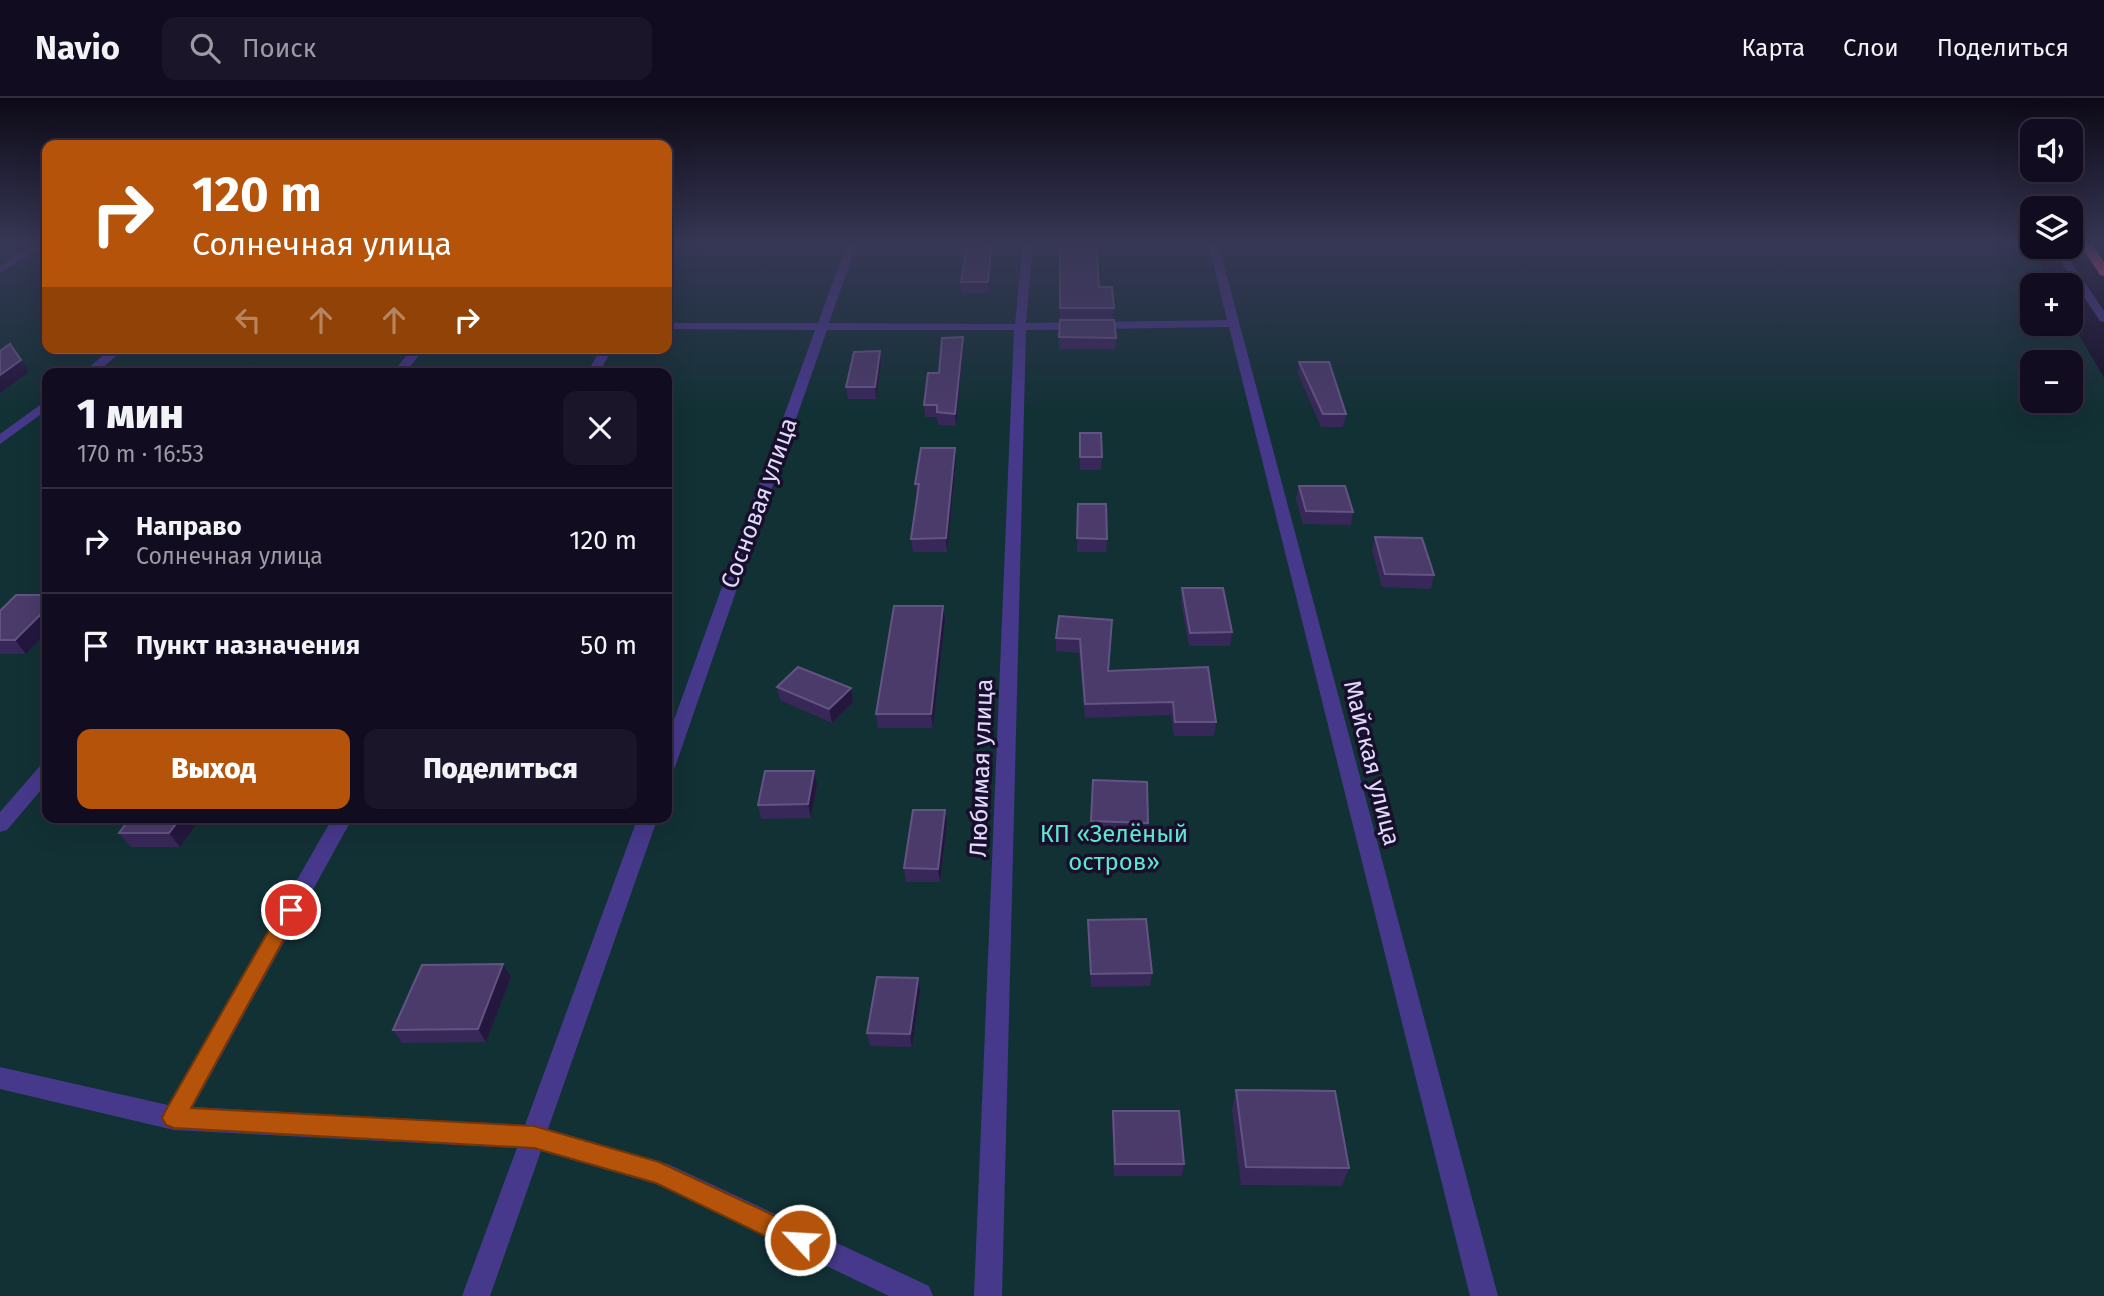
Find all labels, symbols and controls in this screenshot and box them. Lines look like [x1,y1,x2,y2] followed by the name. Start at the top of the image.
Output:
[162,17,652,80] search box
[35,28,120,68] text: Navio
[186,29,224,67] icon: search
[242,33,316,64] text: Поиск
[1741,34,1805,62] text: Карта
[1843,34,1899,62] text: Слои
[1937,34,2069,62] text: Поделиться
[2020,119,2083,413] map controls
[2020,119,2083,182] button: sound
[192,165,322,224] text: 120 m
[77,168,168,259] icon: right
[2020,196,2083,259] button: layers
[192,225,452,263] text: Солнечная улица
[2020,273,2083,336] button: +
[229,301,267,339] icon: left
[302,301,340,339] icon: ahead
[375,301,413,339] icon: ahead
[448,301,486,339] icon: right
[2020,350,2083,413] button: −
[77,389,184,439] text: 1 мин
[563,391,637,465] button: close
[715,414,803,592] street label: Сосновая улица
[77,440,204,468] text: 170 m · 16:53
[136,511,242,542] text: Направо
[77,522,115,560] icon: right
[569,525,637,556] text: 120 m
[136,542,323,570] text: Солнечная улица
[77,627,115,665] icon: arrive
[136,630,360,661] text: Пункт назначения
[580,630,637,661] text: 50 m
[964,678,998,858] street label: Любимая улица
[1338,678,1406,848] street label: Майская улица
[77,729,350,809] button: Выход
[364,729,637,809] button: Поделиться
[1040,820,1188,876] park label: КП «Зелёный остров»
[261,880,321,940] pin
[272,891,310,929] icon: arrive
[763,1203,837,1277] position arrow

